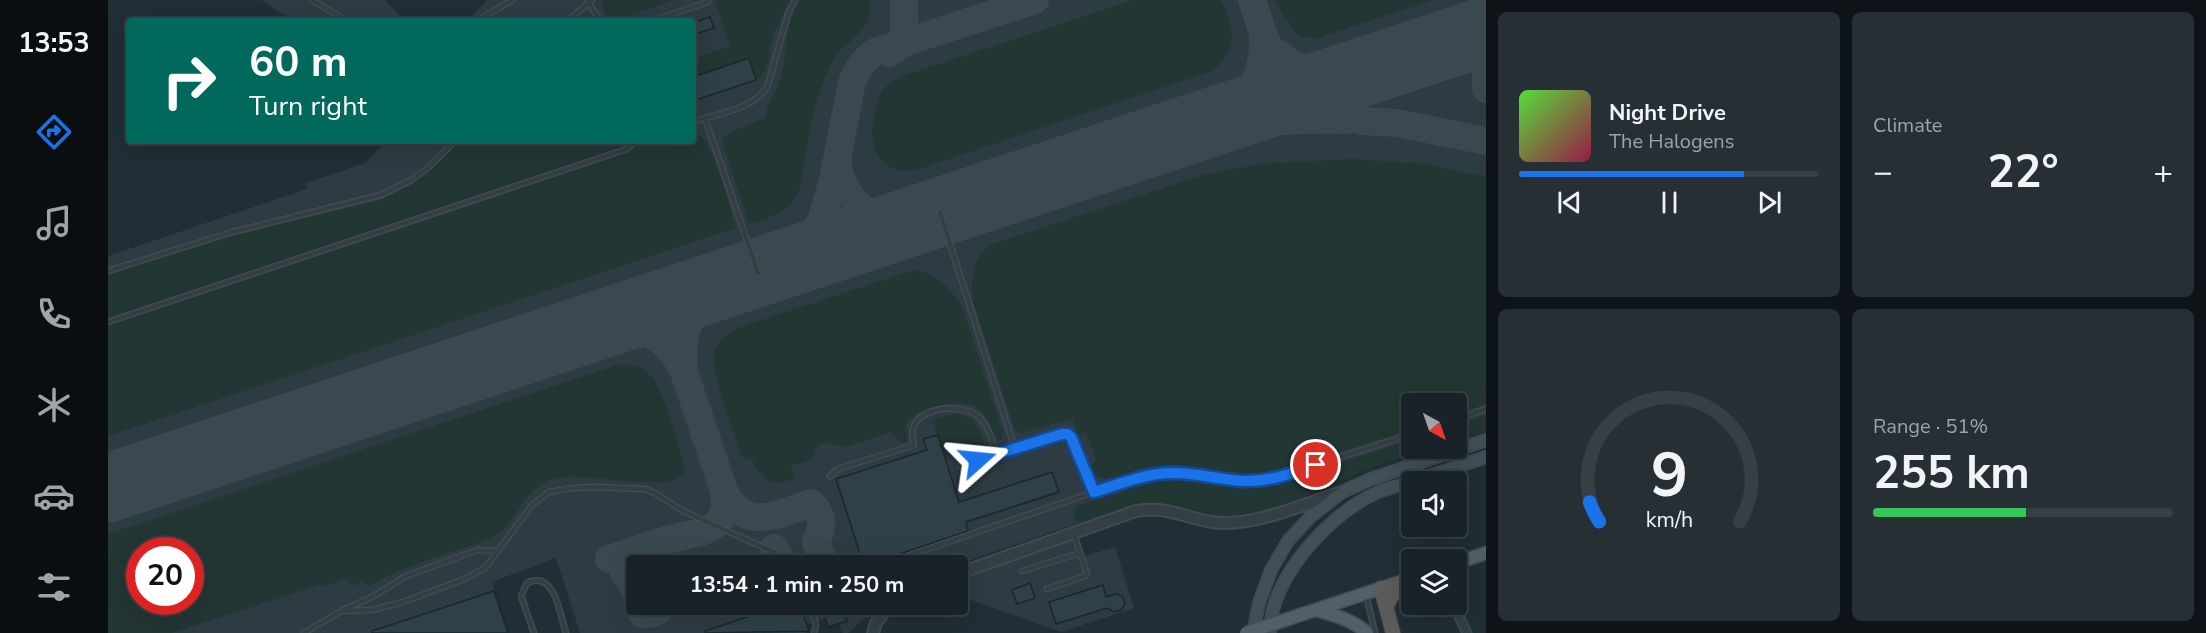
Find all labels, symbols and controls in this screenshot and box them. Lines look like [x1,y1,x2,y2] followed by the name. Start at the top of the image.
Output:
[18,25,90,62] text: 13:53
[249,34,348,91] text: 60 m
[150,42,228,120] icon: right
[249,88,367,125] text: Turn right
[1609,98,1726,128] text: Night Drive
[33,111,75,153] icon: directions
[1873,112,1942,139] text: Climate
[1609,128,1734,155] text: The Halogens
[1987,142,2059,203] text: 22°
[1873,150,1893,195] text: −
[2153,150,2173,195] text: +
[1553,186,1586,219] icon: previous
[1653,186,1686,219] icon: pause
[1753,186,1786,219] icon: next
[33,202,75,244] icon: music
[33,293,75,335] icon: phone
[33,384,75,426] icon: climate
[1401,393,1467,459] north arrow
[1401,393,1467,615] map controls
[1873,413,1988,440] text: Range · 51%
[946,428,1010,492] position arrow
[1650,433,1688,518] text: 9
[1290,439,1341,490] pin
[1873,443,2030,504] text: 255 km
[1299,448,1332,481] icon: arrive
[1401,471,1467,537] button: sound
[33,475,75,517] icon: car
[1645,505,1693,535] text: km/h
[126,537,204,615] speed limit sign: 20
[1401,549,1467,615] button: layers
[33,566,75,608] icon: filters
[690,570,904,600] text: 13:54 · 1 min · 250 m

